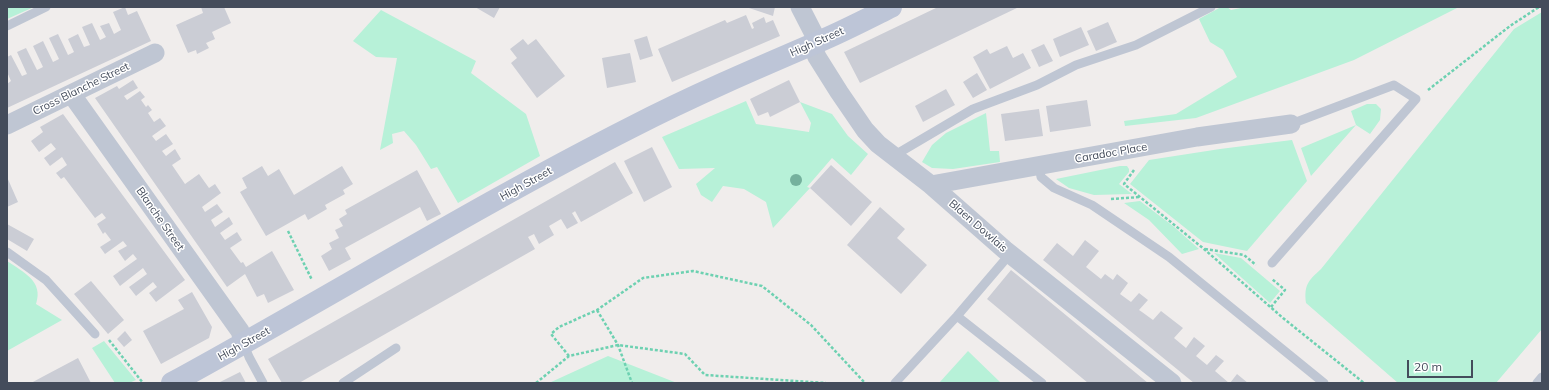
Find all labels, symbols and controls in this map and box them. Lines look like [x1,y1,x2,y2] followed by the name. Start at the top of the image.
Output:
[788,24,846,60] street label: High Street
[31,60,131,118] street label: Cross Blanche Street
[1074,140,1148,166] street label: Caradoc Place
[498,164,554,204] street label: High Street
[133,185,187,253] street label: Blanche Street
[946,197,1010,255] street label: Blaen Dowlais
[216,324,272,364] street label: High Street
[1409,352,1475,378] scale bar
[1414,359,1442,374] text: 20 m

